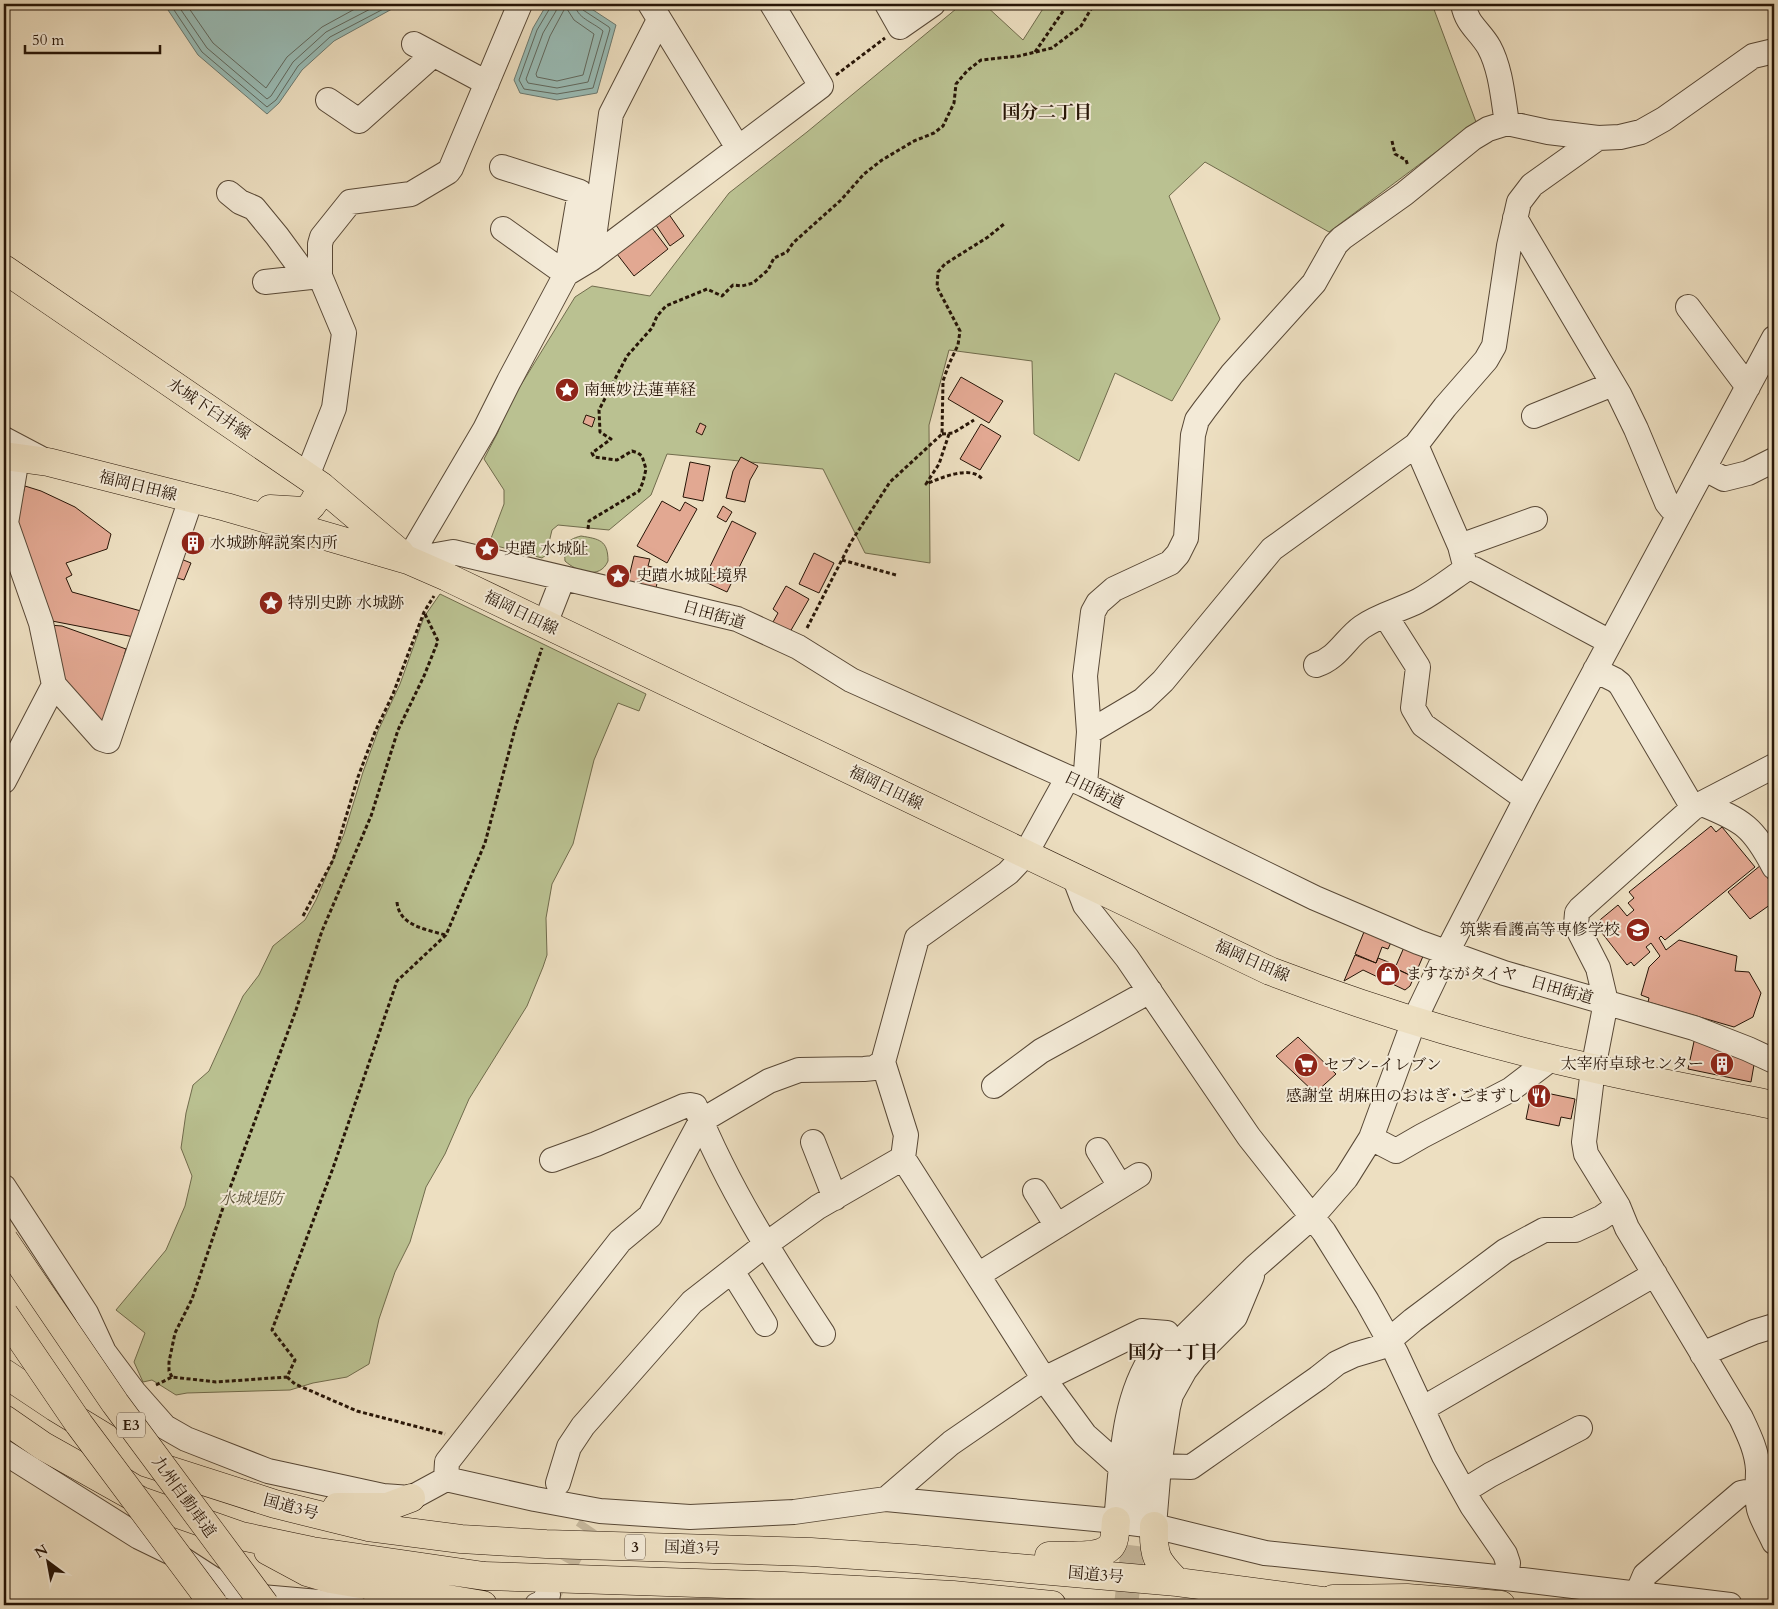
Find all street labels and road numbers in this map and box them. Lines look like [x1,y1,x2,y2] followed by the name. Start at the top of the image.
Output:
[163,373,255,445] street label: 水城下臼井線
[97,466,179,506] street label: 福岡日田線
[480,586,562,640] street label: 福岡日田線
[680,596,748,634] street label: 日田街道
[845,761,927,815] street label: 福岡日田線
[1060,766,1128,814] street label: 日田街道
[1211,935,1293,987] street label: 福岡日田線
[1528,971,1596,1009] street label: 日田街道
[117,1412,145,1438] road number: E3
[147,1452,221,1542] street label: 九州自動車道
[261,1489,321,1525] street label: 国道3号
[625,1534,645,1560] road number: 3
[664,1536,720,1560] street label: 国道3号
[1067,1562,1125,1588] street label: 国道3号

